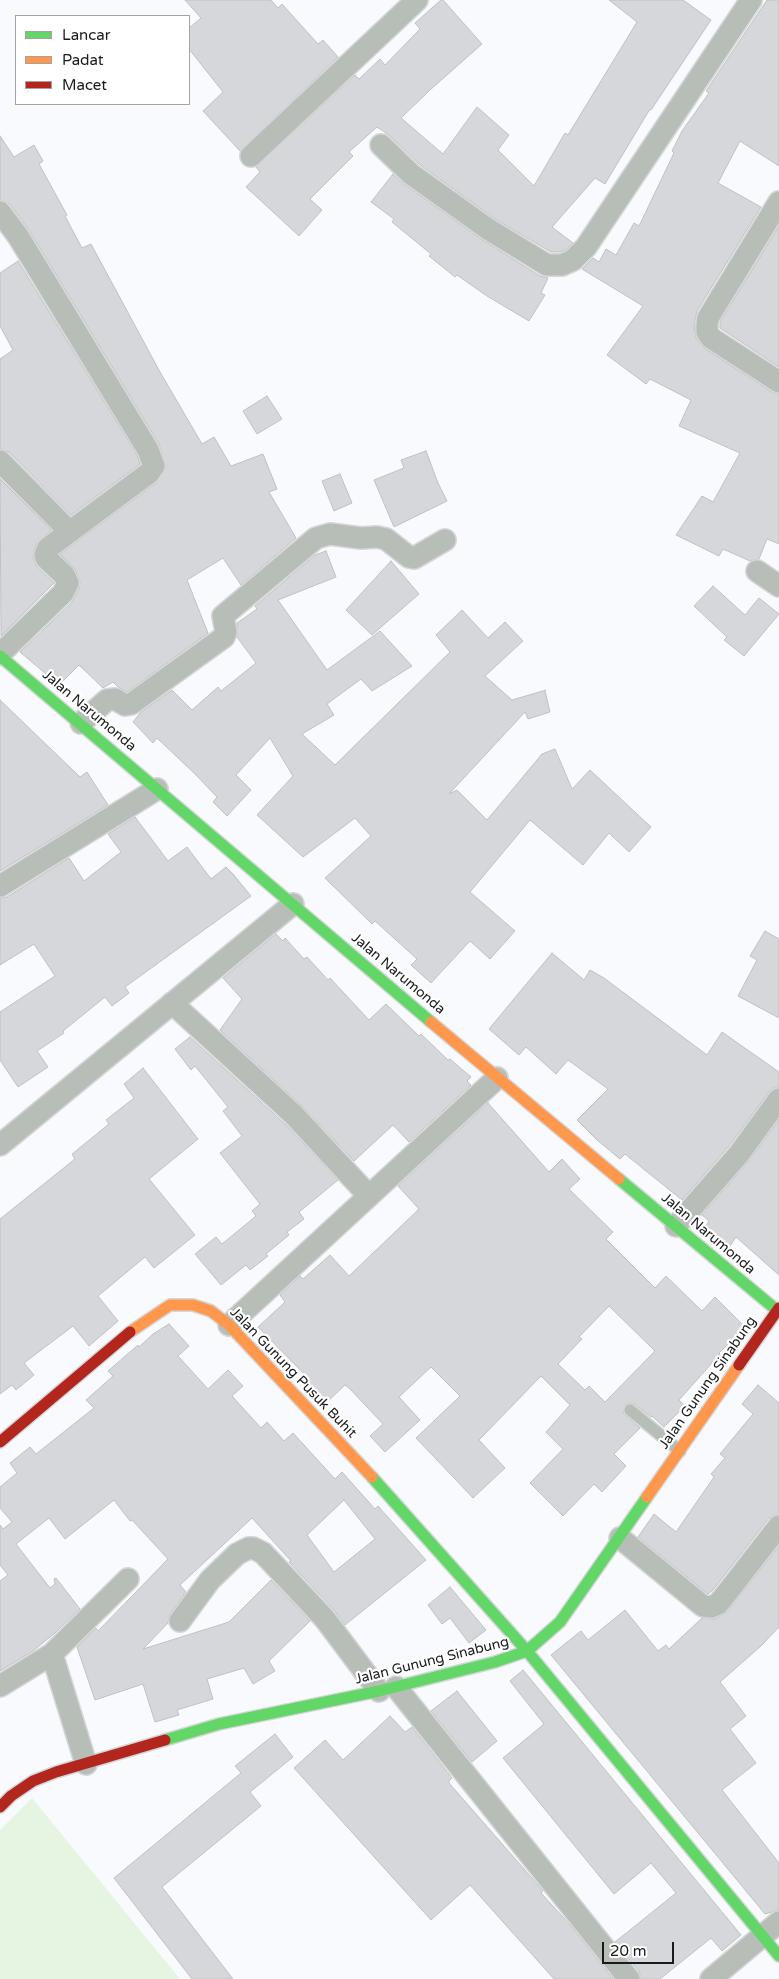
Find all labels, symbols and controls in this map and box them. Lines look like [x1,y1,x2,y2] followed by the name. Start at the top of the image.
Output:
[15,15,190,105] legend
[62,26,110,44] text: Lancar
[62,51,104,69] text: Padat
[62,76,107,94] text: Macet
[39,667,139,755] street label: Jalan Narumonda
[348,930,448,1018] street label: Jalan Narumonda
[658,1190,758,1278] street label: Jalan Narumonda
[226,1304,360,1442] street label: Jalan Gunung Pusuk Buhit
[656,1313,760,1453] street label: Jalan Gunung Sinabung
[353,1634,511,1688] street label: Jalan Gunung Sinabung
[604,1932,676,1964] scale bar
[610,1942,647,1960] text: 20 m

